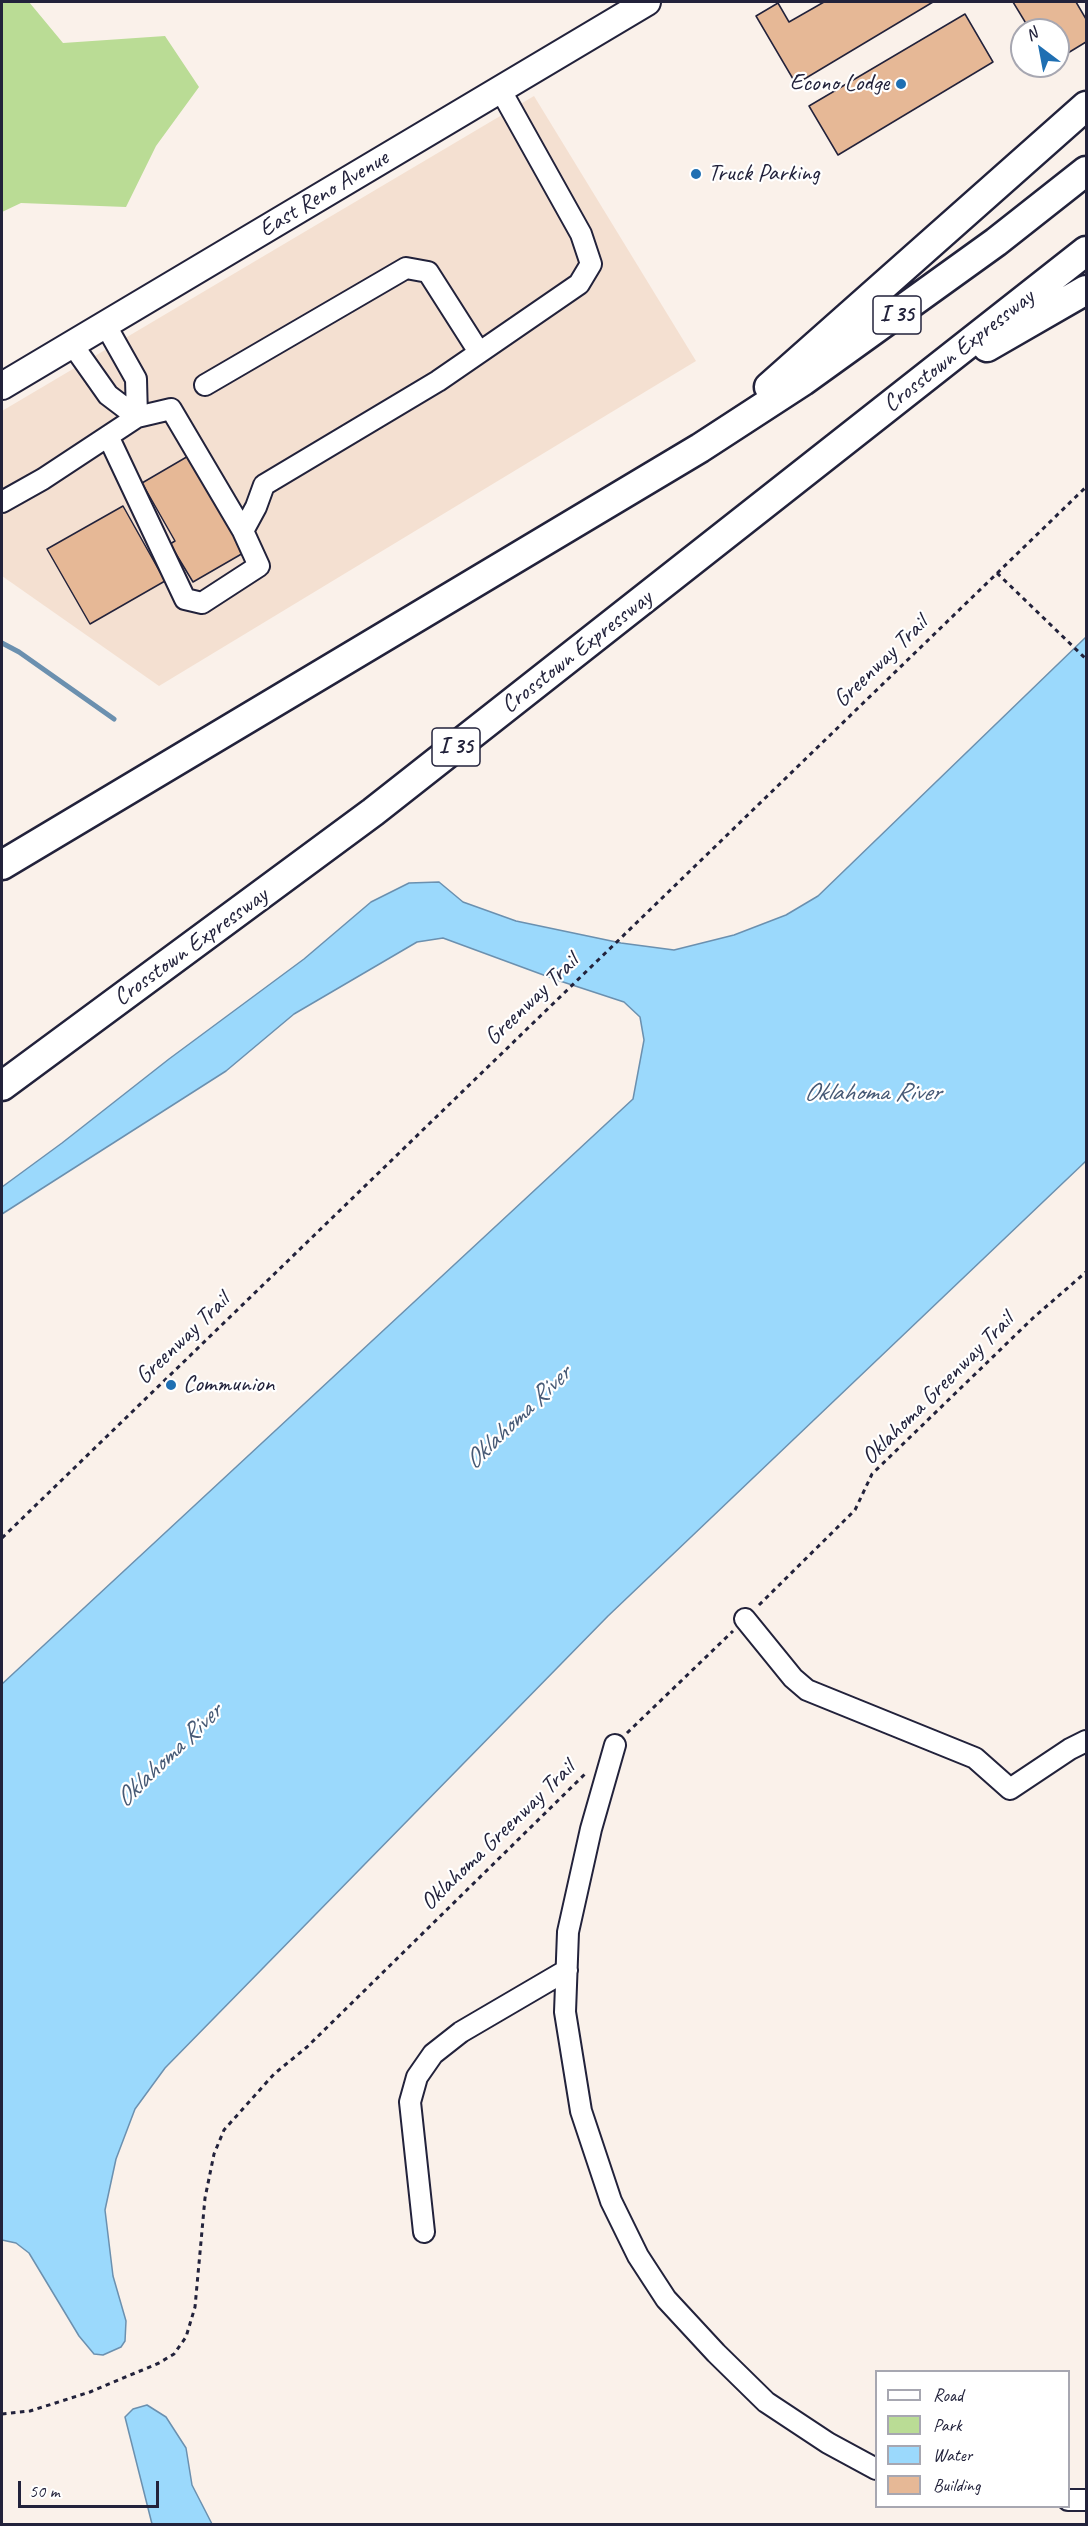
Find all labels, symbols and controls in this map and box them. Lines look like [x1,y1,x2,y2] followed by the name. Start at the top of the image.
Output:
[1010,18,1070,78] north arrow
[1022,23,1041,46] text: N
[790,70,889,98] place label: Econo Lodge
[894,77,908,91] marker: Econo Lodge
[254,144,394,244] street label: East Reno Avenue
[708,160,819,188] place label: Truck Parking
[689,167,703,181] marker: Truck Parking
[878,283,1040,419] street label: Crosstown Expressway
[873,296,921,334] road number: I 35
[496,584,658,720] street label: Crosstown Expressway
[828,610,934,714] street label: Greenway Trail
[432,728,480,766] road number: I 35
[108,881,274,1013] street label: Crosstown Expressway
[479,948,585,1052] street label: Greenway Trail
[804,1077,940,1109] water label: Oklahoma River
[130,1287,236,1391] street label: Greenway Trail
[856,1307,1020,1471] street label: Oklahoma Greenway Trail
[458,1359,578,1477] water label: Oklahoma River
[183,1371,274,1399] place label: Communion
[164,1378,178,1392] marker: Communion
[109,1697,229,1815] water label: Oklahoma River
[415,1755,581,1917] street label: Oklahoma Greenway Trail
[875,2370,1070,2508] legend
[933,2384,963,2406] text: Road
[933,2414,962,2436] text: Park
[933,2444,972,2466] text: Water
[21,2469,162,2507] scale bar
[933,2474,980,2496] text: Building
[29,2480,60,2502] text: 50 m

